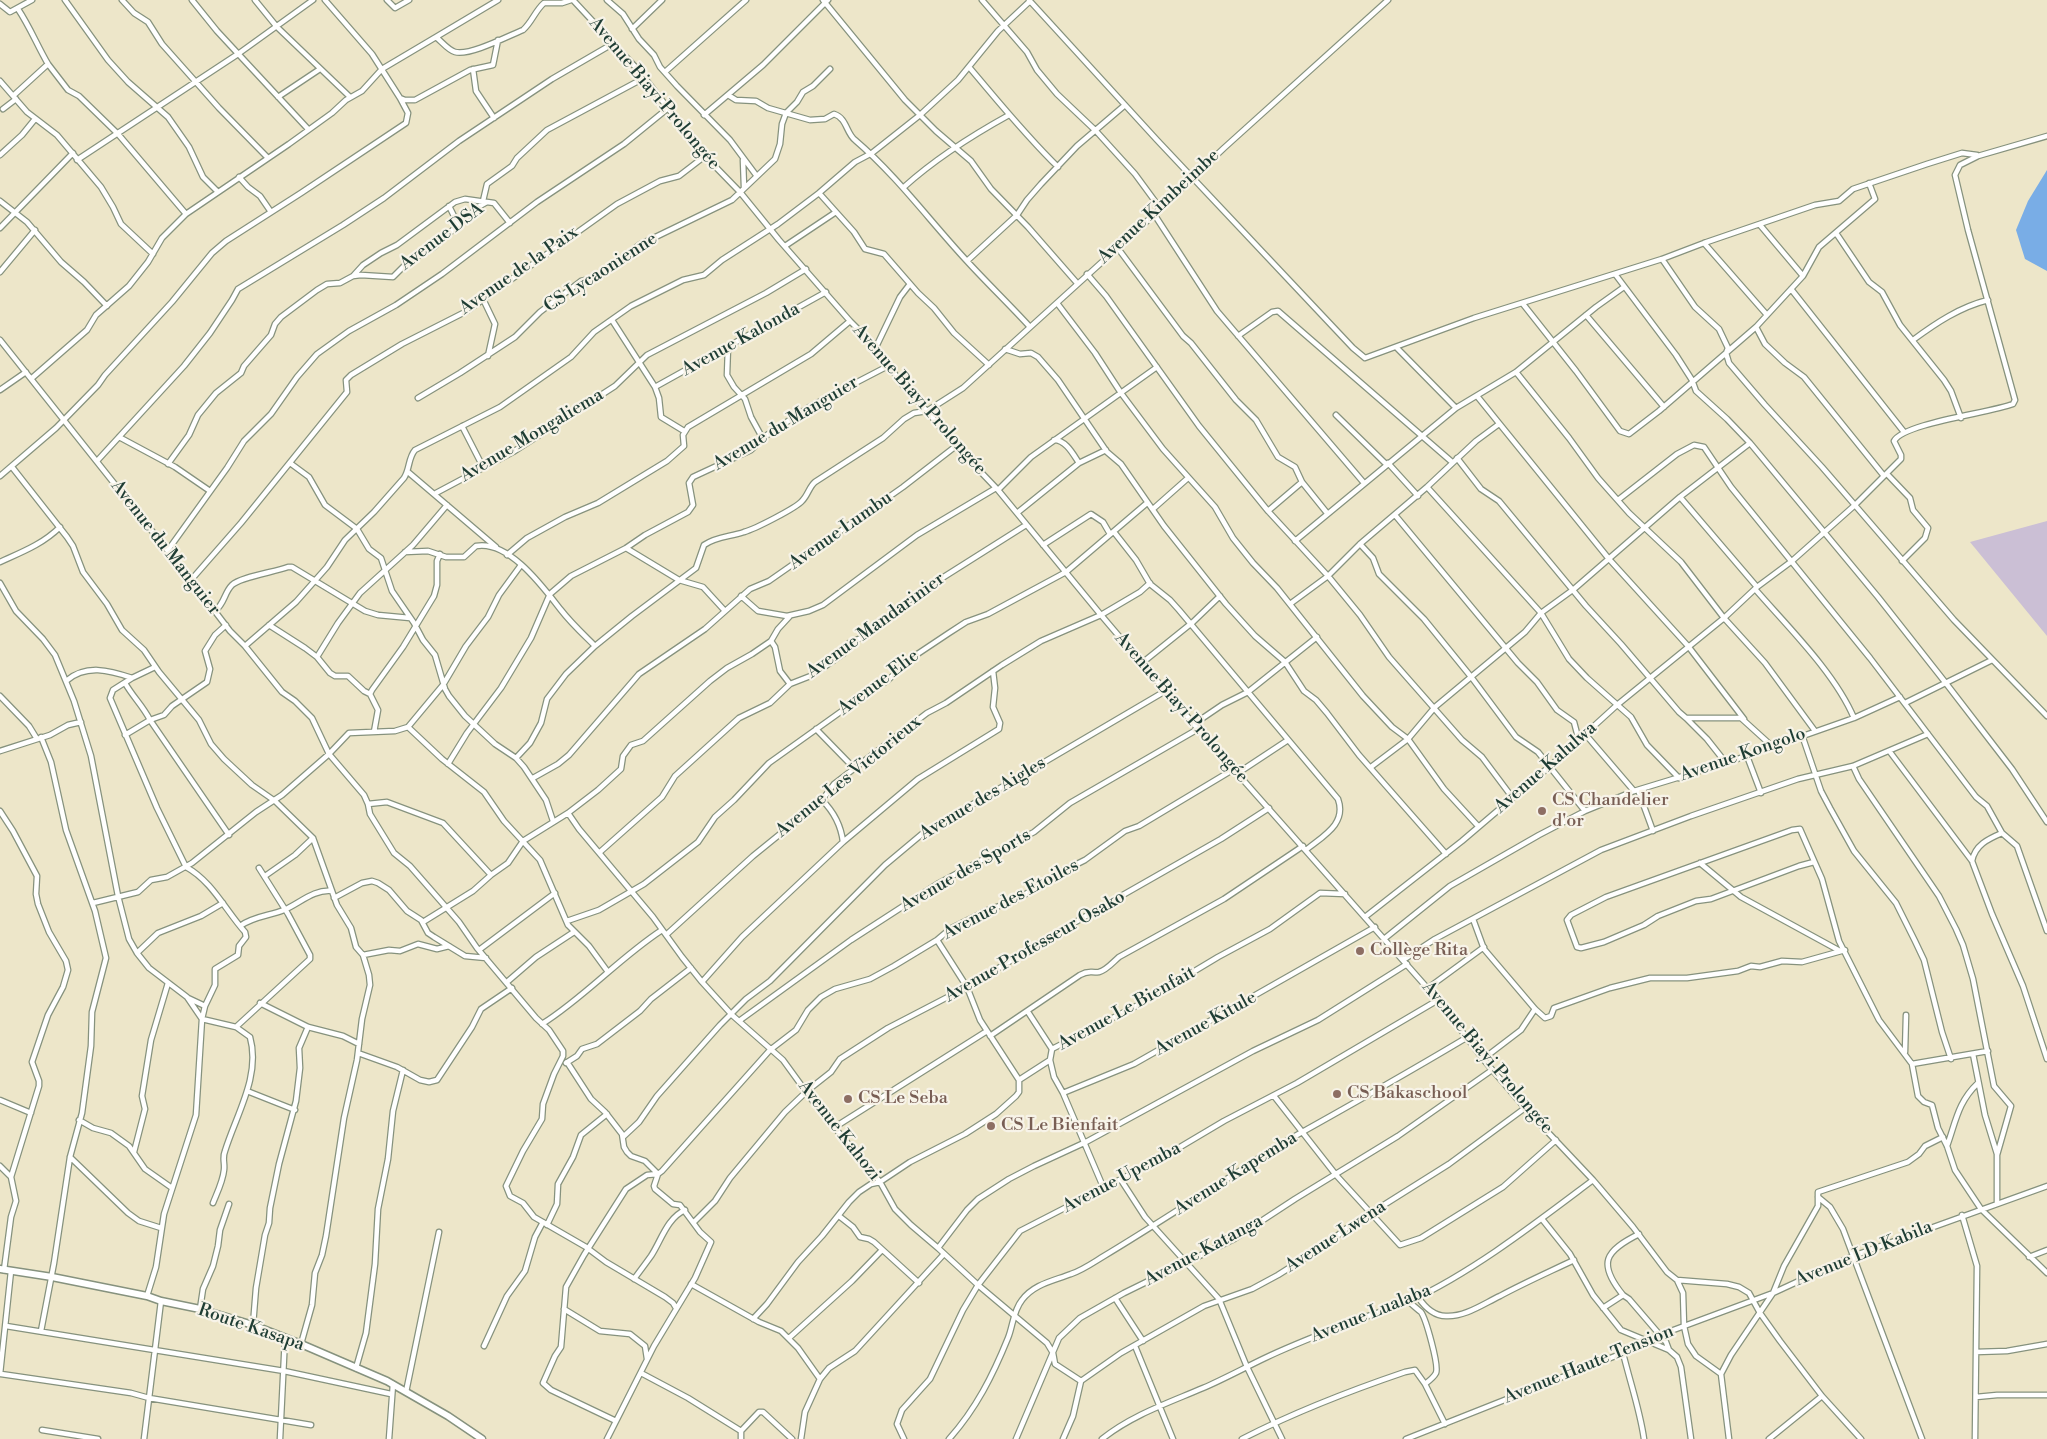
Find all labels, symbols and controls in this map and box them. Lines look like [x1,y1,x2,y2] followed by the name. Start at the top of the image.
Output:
[584,13,724,175] street label: Avenue Biayi Prolongée
[1094,145,1224,269] street label: Avenue Kimbeimbe
[396,198,488,276] street label: Avenue DSA
[456,222,582,320] street label: Avenue de la Paix
[540,228,662,318] street label: CS Lycaonienne
[678,299,804,381] street label: Avenue Kalonda
[848,320,990,480] street label: Avenue Biayi Prolongée
[710,372,862,476] street label: Avenue du Manguier
[456,385,608,487] street label: Avenue Mongaliema
[106,476,224,620] street label: Avenue du Manguier
[785,487,897,575] street label: Avenue Lumbu
[803,569,949,683] street label: Avenue Mandarinier
[1110,628,1252,788] street label: Avenue Biayi Prolongée
[834,646,924,720] street label: Avenue Elie
[772,712,926,842] street label: Avenue Les Victorieux
[1490,718,1602,818] street label: Avenue Kalulwa
[1677,723,1809,787] street label: Avenue Kongolo
[916,753,1050,845] street label: Avenue des Aigles
[1552,790,1669,832] place label: CS Chandelier d'or
[1536,805,1548,817] marker: CS Chandelier d'or
[897,825,1035,917] street label: Avenue des Sports
[939,855,1083,945] street label: Avenue des Etoiles
[941,886,1129,1008] street label: Avenue Professeur Osako
[1370,940,1468,962] place label: Collège Rita
[1354,945,1366,957] marker: Collège Rita
[1054,962,1200,1056] street label: Avenue Le Bienfait
[1417,977,1557,1139] street label: Avenue Biayi Prolongée
[1151,987,1261,1061] street label: Avenue Kitule
[793,1077,885,1185] street label: Avenue Kahozi
[1347,1083,1467,1105] place label: CS Bakaschool
[858,1088,948,1110] place label: CS Le Seba
[1331,1088,1343,1100] marker: CS Bakaschool
[842,1093,854,1105] marker: CS Le Seba
[1001,1115,1118,1137] place label: CS Le Bienfait
[985,1120,997,1132] marker: CS Le Bienfait
[1171,1128,1301,1220] street label: Avenue Kapemba
[1059,1138,1185,1218] street label: Avenue Upemba
[1282,1196,1390,1278] street label: Avenue Lwena
[1141,1211,1267,1291] street label: Avenue Katanga
[1792,1217,1936,1291] street label: Avenue LD Kabila
[1308,1280,1434,1348] street label: Avenue Lualaba
[195,1300,307,1356] street label: Route Kasapa
[1501,1321,1677,1409] street label: Avenue Haute Tension

